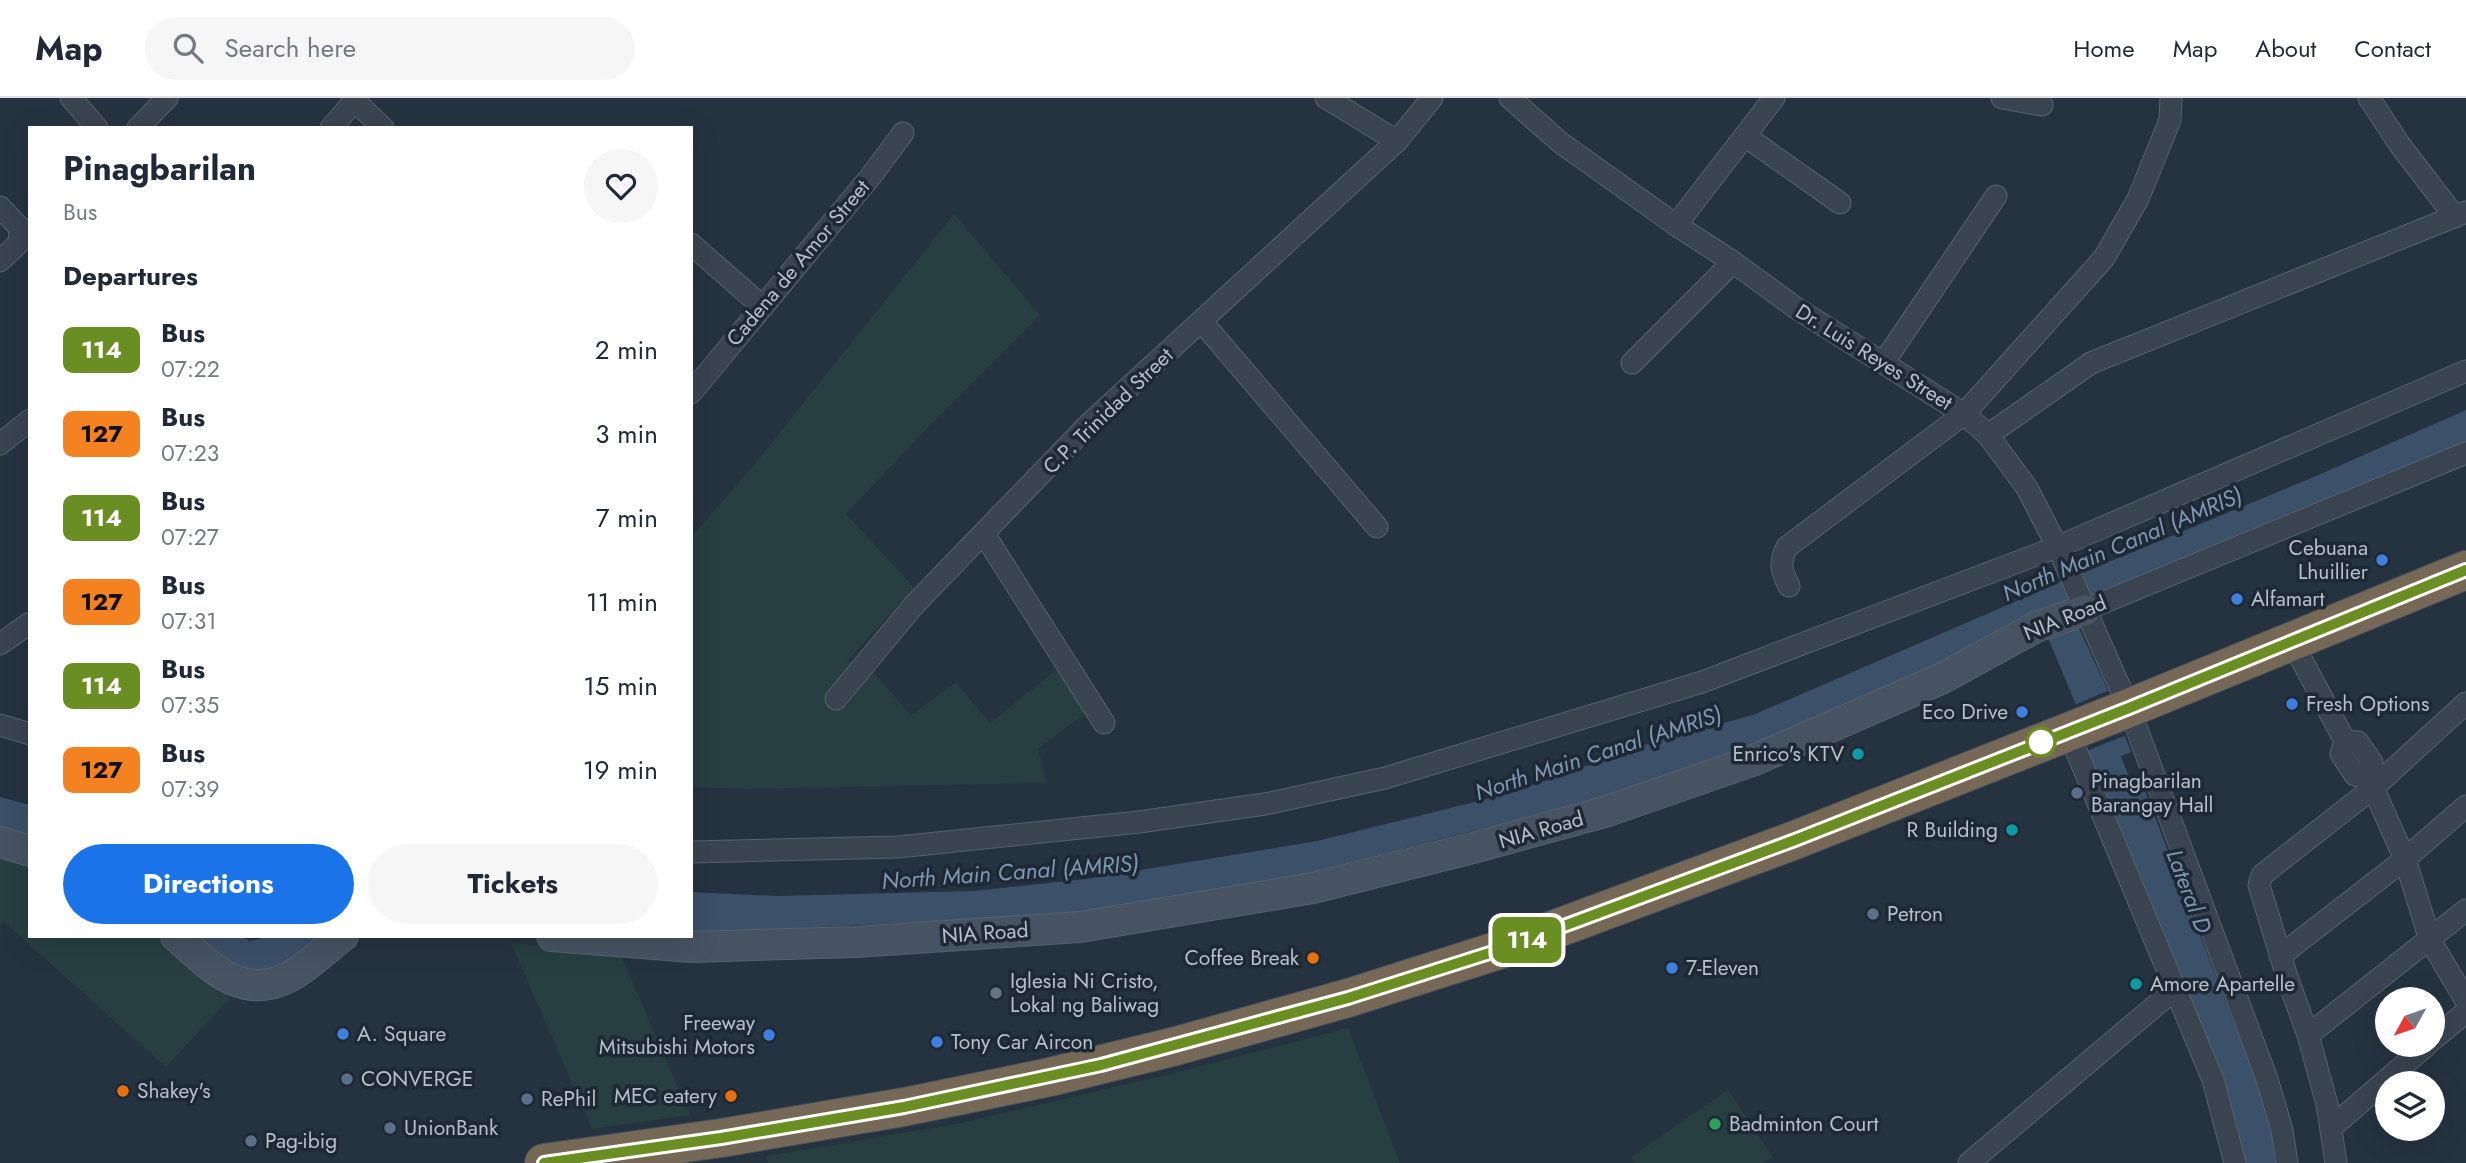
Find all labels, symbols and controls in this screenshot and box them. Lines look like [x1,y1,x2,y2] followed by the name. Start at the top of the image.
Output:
[145,17,635,80] search box
[35,25,103,72] text: Map
[169,29,207,67] icon: search
[225,29,356,67] text: Search here
[2073,31,2135,66] text: Home
[2173,31,2217,66] text: Map
[2255,31,2316,66] text: About
[2354,31,2431,66] text: Contact
[63,145,256,192] text: Pinagbarilan
[584,149,658,223] button: heart
[719,173,877,353] street label: Cadena de Amor Street
[63,195,97,229] text: Bus
[63,257,198,295] text: Departures
[1790,297,1958,417] street label: Dr. Luis Reyes Street
[161,314,205,352] text: Bus
[595,331,658,369] text: 2 min
[81,332,122,367] text: 114
[1036,341,1180,481] street label: C.P. Trinidad Street
[161,352,220,386] text: 07:22
[161,398,205,436] text: Bus
[595,415,658,453] text: 3 min
[80,416,123,451] text: 127
[161,436,219,470] text: 07:23
[1997,478,2247,610] water label: North Main Canal (AMRIS)
[161,482,205,520] text: Bus
[596,499,658,537] text: 7 min
[81,500,122,535] text: 114
[161,520,219,554] text: 07:27
[2289,533,2369,587] place label: Cebuana Lhuillier
[2374,552,2390,568] marker: Cebuana Lhuillier
[161,566,205,604] text: Bus
[586,583,658,621] text: 11 min
[80,584,123,619] text: 127
[2251,584,2325,614] place label: Alfamart
[2019,588,2111,648] street label: NIA Road
[2229,591,2245,607] marker: Alfamart
[161,604,217,638] text: 07:31
[161,650,205,688] text: Bus
[583,667,658,705] text: 15 min
[81,668,122,703] text: 114
[161,688,219,722] text: 07:35
[2306,689,2430,719] place label: Fresh Options
[2284,696,2300,712] marker: Fresh Options
[1470,697,1726,809] water label: North Main Canal (AMRIS)
[1922,697,2008,727] place label: Eco Drive
[2014,704,2030,720] marker: Eco Drive
[2026,727,2056,757] unlabelled marker
[161,734,205,772] text: Bus
[1732,739,1844,769] place label: Enrico's KTV
[1850,746,1866,762] marker: Enrico's KTV
[583,751,658,789] text: 19 min
[80,752,123,787] text: 127
[2091,766,2213,820] place label: Pinagbarilan Barangay Hall
[161,772,220,806] text: 07:39
[2069,785,2085,801] marker: Pinagbarilan Barangay Hall
[1495,804,1587,856] street label: NIA Road
[1906,815,1998,845] place label: R Building
[2004,822,2020,838] marker: R Building
[63,844,354,924] button: Directions
[368,844,658,924] button: Tickets
[2157,844,2221,939] water label: Lateral D
[880,846,1140,898] water label: North Main Canal (AMRIS)
[1887,899,1943,929] place label: Petron
[1865,906,1881,922] marker: Petron
[941,915,1029,951] street label: NIA Road
[1487,917,1567,963] line badge: 114
[1506,922,1548,957] text: 114
[1184,943,1300,973] place label: Coffee Break
[1305,950,1321,966] marker: Coffee Break
[1686,953,1759,983] place label: 7-Eleven
[1664,960,1680,976] marker: 7-Eleven
[1010,966,1159,1020] place label: Iglesia Ni Cristo, Lokal ng Baliwag
[2150,969,2295,999] place label: Amore Apartelle
[2128,976,2144,992] marker: Amore Apartelle
[988,985,1004,1001] marker: Iglesia Ni Cristo, Lokal ng Baliwag
[2375,987,2445,1057] north arrow
[2375,987,2445,1141] map controls
[599,1008,756,1062] place label: Freeway Mitsubishi Motors
[357,1019,447,1049] place label: A. Square
[335,1026,351,1042] marker: A. Square
[761,1027,777,1043] marker: Freeway Mitsubishi Motors
[951,1027,1093,1057] place label: Tony Car Aircon
[929,1034,945,1050] marker: Tony Car Aircon
[361,1064,473,1094] place label: CONVERGE
[339,1071,355,1087] marker: CONVERGE
[2375,1071,2445,1141] button: layers
[137,1076,211,1106] place label: Shakey's
[614,1081,718,1111] place label: MEC eatery
[115,1083,131,1099] marker: Shakey's
[541,1084,596,1114] place label: RePhil
[723,1088,739,1104] marker: MEC eatery
[519,1091,535,1107] marker: RePhil
[1729,1109,1879,1139] place label: Badminton Court
[404,1113,499,1143] place label: UnionBank
[1707,1116,1723,1132] marker: Badminton Court
[382,1120,398,1136] marker: UnionBank
[265,1126,337,1156] place label: Pag-ibig
[243,1133,259,1149] marker: Pag-ibig

